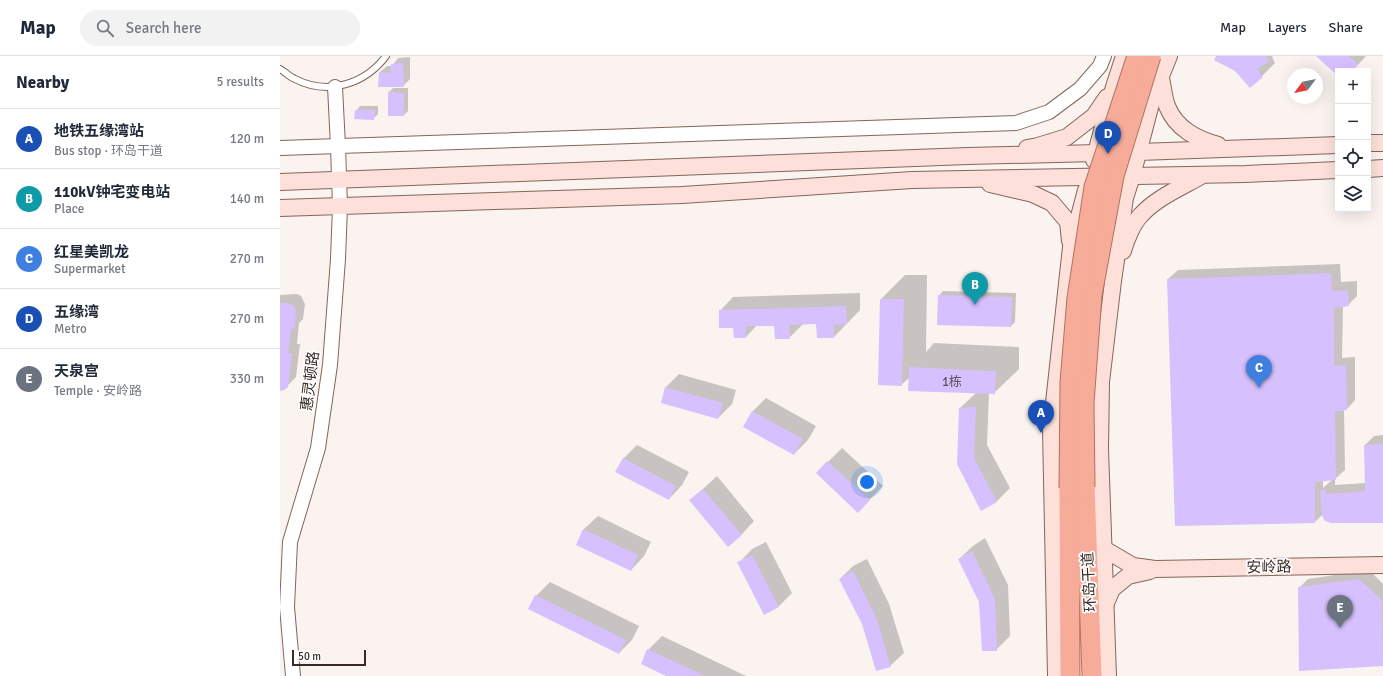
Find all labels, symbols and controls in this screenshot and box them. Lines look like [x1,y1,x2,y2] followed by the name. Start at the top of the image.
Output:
[80,10,360,46] search box
[20,16,56,40] text: Map
[94,17,116,39] icon: search
[126,19,201,37] text: Search here
[1220,19,1246,36] text: Map
[1268,19,1307,36] text: Layers
[1329,19,1363,36] text: Share
[1287,68,1323,104] north arrow
[1335,68,1371,212] map controls
[1335,68,1371,104] button: +
[16,72,69,93] text: Nearby
[216,74,264,90] text: 5 results
[1335,104,1371,140] button: −
[1095,121,1121,154] pin: D
[54,122,144,140] text: 地铁五缘湾站
[25,131,33,147] text: A
[230,131,264,147] text: 120 m
[1335,140,1371,176] button: locate
[54,143,163,159] text: Bus stop · 环岛干道
[1335,176,1371,212] button: layers
[54,183,170,201] text: 110kV钟宅变电站
[25,191,33,207] text: B
[230,191,264,207] text: 140 m
[54,201,84,217] text: Place
[54,243,129,261] text: 红星美凯龙
[25,251,33,267] text: C
[230,251,264,267] text: 270 m
[54,261,126,277] text: Supermarket
[962,272,988,305] pin: B
[54,303,99,321] text: 五缘湾
[25,311,33,327] text: D
[230,311,264,327] text: 270 m
[54,321,87,337] text: Metro
[297,350,323,412] street label: 惠灵顿路
[1246,355,1272,388] pin: C
[54,362,99,380] text: 天泉宫
[25,371,33,387] text: E
[230,371,264,387] text: 330 m
[942,374,962,390] house number: 1栋
[54,383,142,399] text: Temple · 安岭路
[1028,400,1054,433] pin: A
[857,472,877,492] your location
[1078,552,1100,612] street label: 环岛干道
[1246,558,1292,576] street label: 安岭路
[1327,595,1353,628] pin: E
[292,648,366,667] scale bar
[298,650,321,663] text: 50 m

